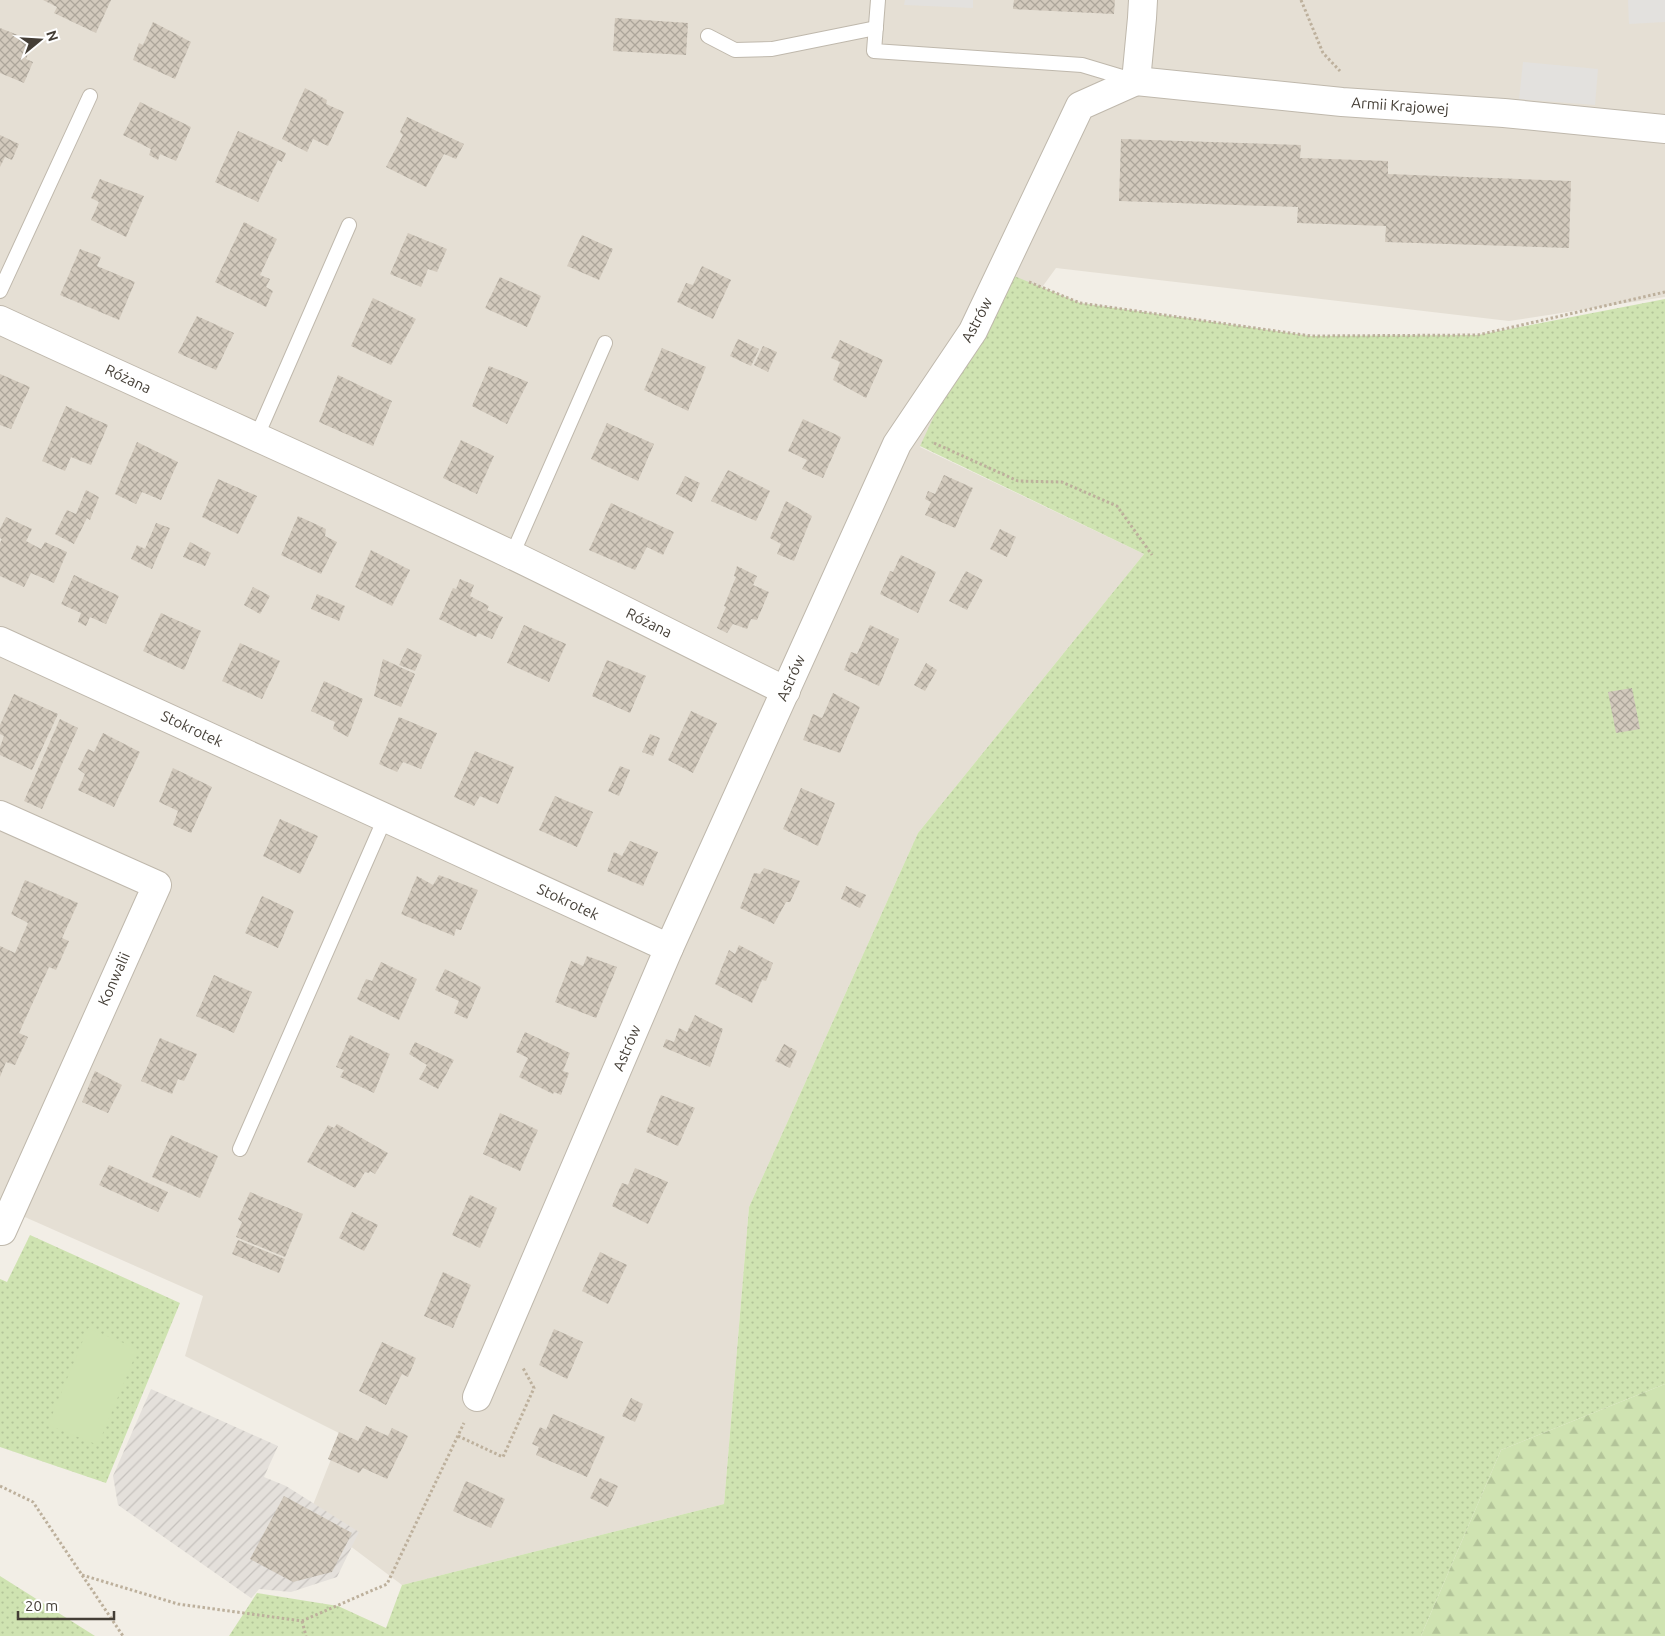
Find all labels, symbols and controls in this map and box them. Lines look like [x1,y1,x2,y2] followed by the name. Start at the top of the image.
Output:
[15,15,65,65] north arrow
[43,29,62,43] text: N
[1351,94,1449,117] street label: Armii Krajowej
[958,294,996,345] street label: Astrów
[102,361,154,397] street label: Różana
[624,604,675,641] street label: Różana
[773,652,808,703] street label: Astrów
[159,707,226,750] street label: Stokrotek
[535,880,602,923] street label: Stokrotek
[94,949,133,1008] street label: Konwalii
[609,1022,644,1073] street label: Astrów
[18,1588,114,1620] scale bar
[25,1597,58,1614] text: 20 m

